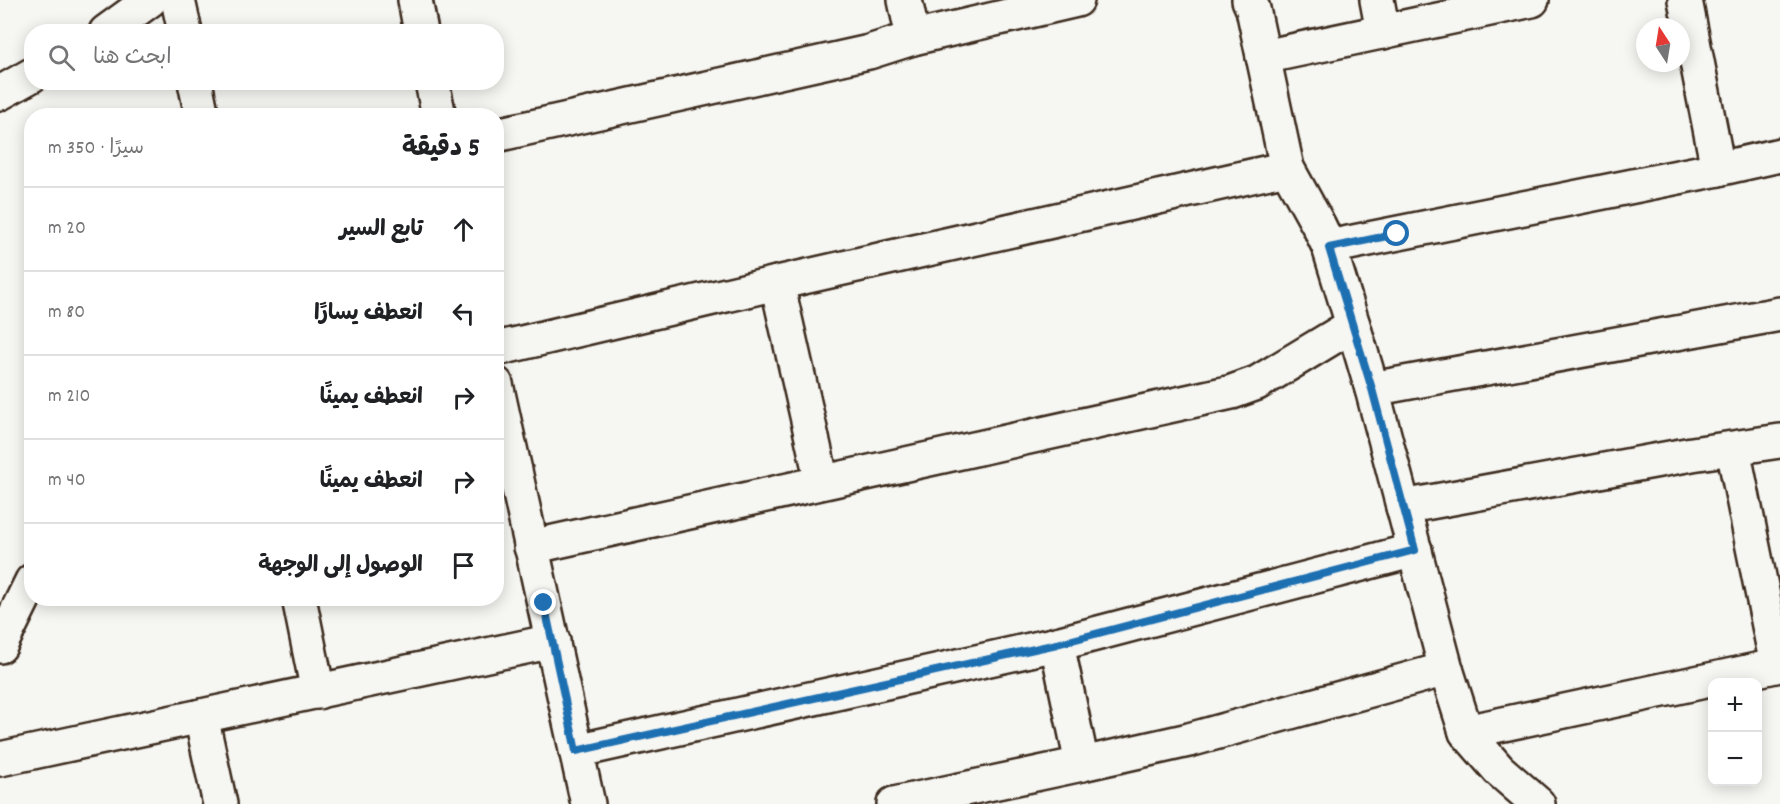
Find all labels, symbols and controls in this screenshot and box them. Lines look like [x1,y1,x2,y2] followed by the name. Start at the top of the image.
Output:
[1636,18,1690,72] north arrow
[24,24,504,90] search box
[45,41,78,74] icon: search
[93,43,172,74] text: ابحث هنا
[402,131,480,168] text: 5 دقيقة
[48,135,144,163] text: سيرًا · 350 m
[447,213,480,246] icon: ahead
[48,215,86,243] text: 20 m
[340,215,423,246] text: تابع السير
[1383,220,1409,246] route start
[447,297,480,330] icon: left
[48,299,85,327] text: 80 m
[314,299,423,330] text: انعطف يسارًا
[447,381,480,414] icon: right
[48,383,90,411] text: 210 m
[320,383,423,414] text: انعطف يمينًا
[447,465,480,498] icon: right
[48,467,86,495] text: 40 m
[320,467,423,498] text: انعطف يمينًا
[447,549,480,582] icon: arrive
[258,551,423,582] text: الوصول إلى الوجهة
[530,589,556,615] route end
[1708,678,1762,786] map controls
[1708,678,1762,732] button: +
[1708,732,1762,786] button: −

